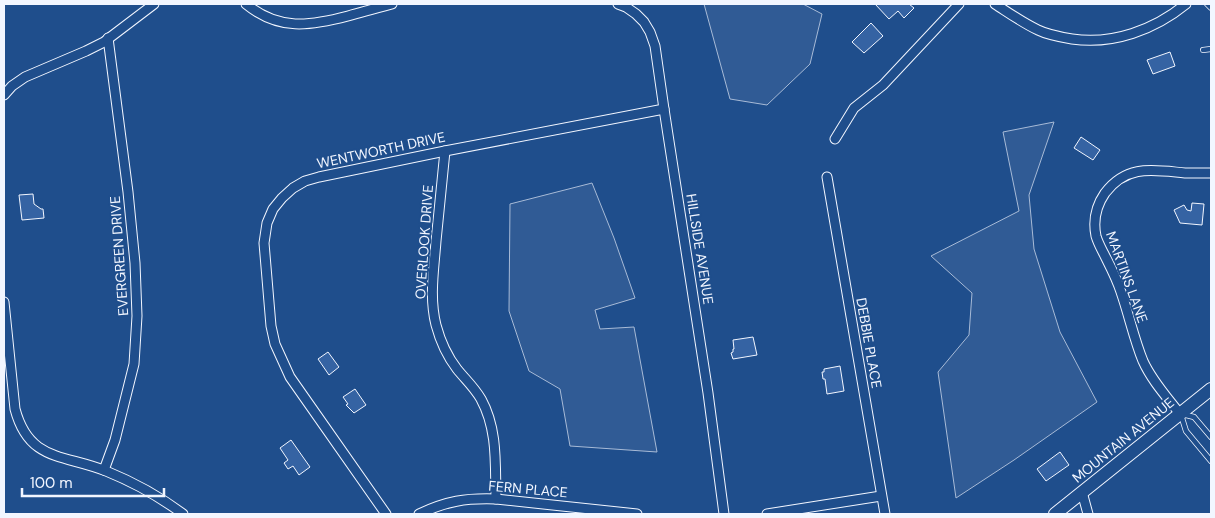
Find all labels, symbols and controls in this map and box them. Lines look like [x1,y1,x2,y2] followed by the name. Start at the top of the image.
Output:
[315,128,447,172] street label: WENTWORTH DRIVE
[411,184,437,300] street label: OVERLOOK DRIVE
[682,192,718,306] street label: HILLSIDE AVENUE
[106,195,132,317] street label: EVERGREEN DRIVE
[1102,229,1152,325] street label: MARTINS LANE
[852,296,886,390] street label: DEBBIE PLACE
[1068,393,1178,487] street label: MOUNTAIN AVENUE
[22,466,165,498] scale bar
[30,473,73,493] text: 100 m
[488,477,568,501] street label: FERN PLACE

